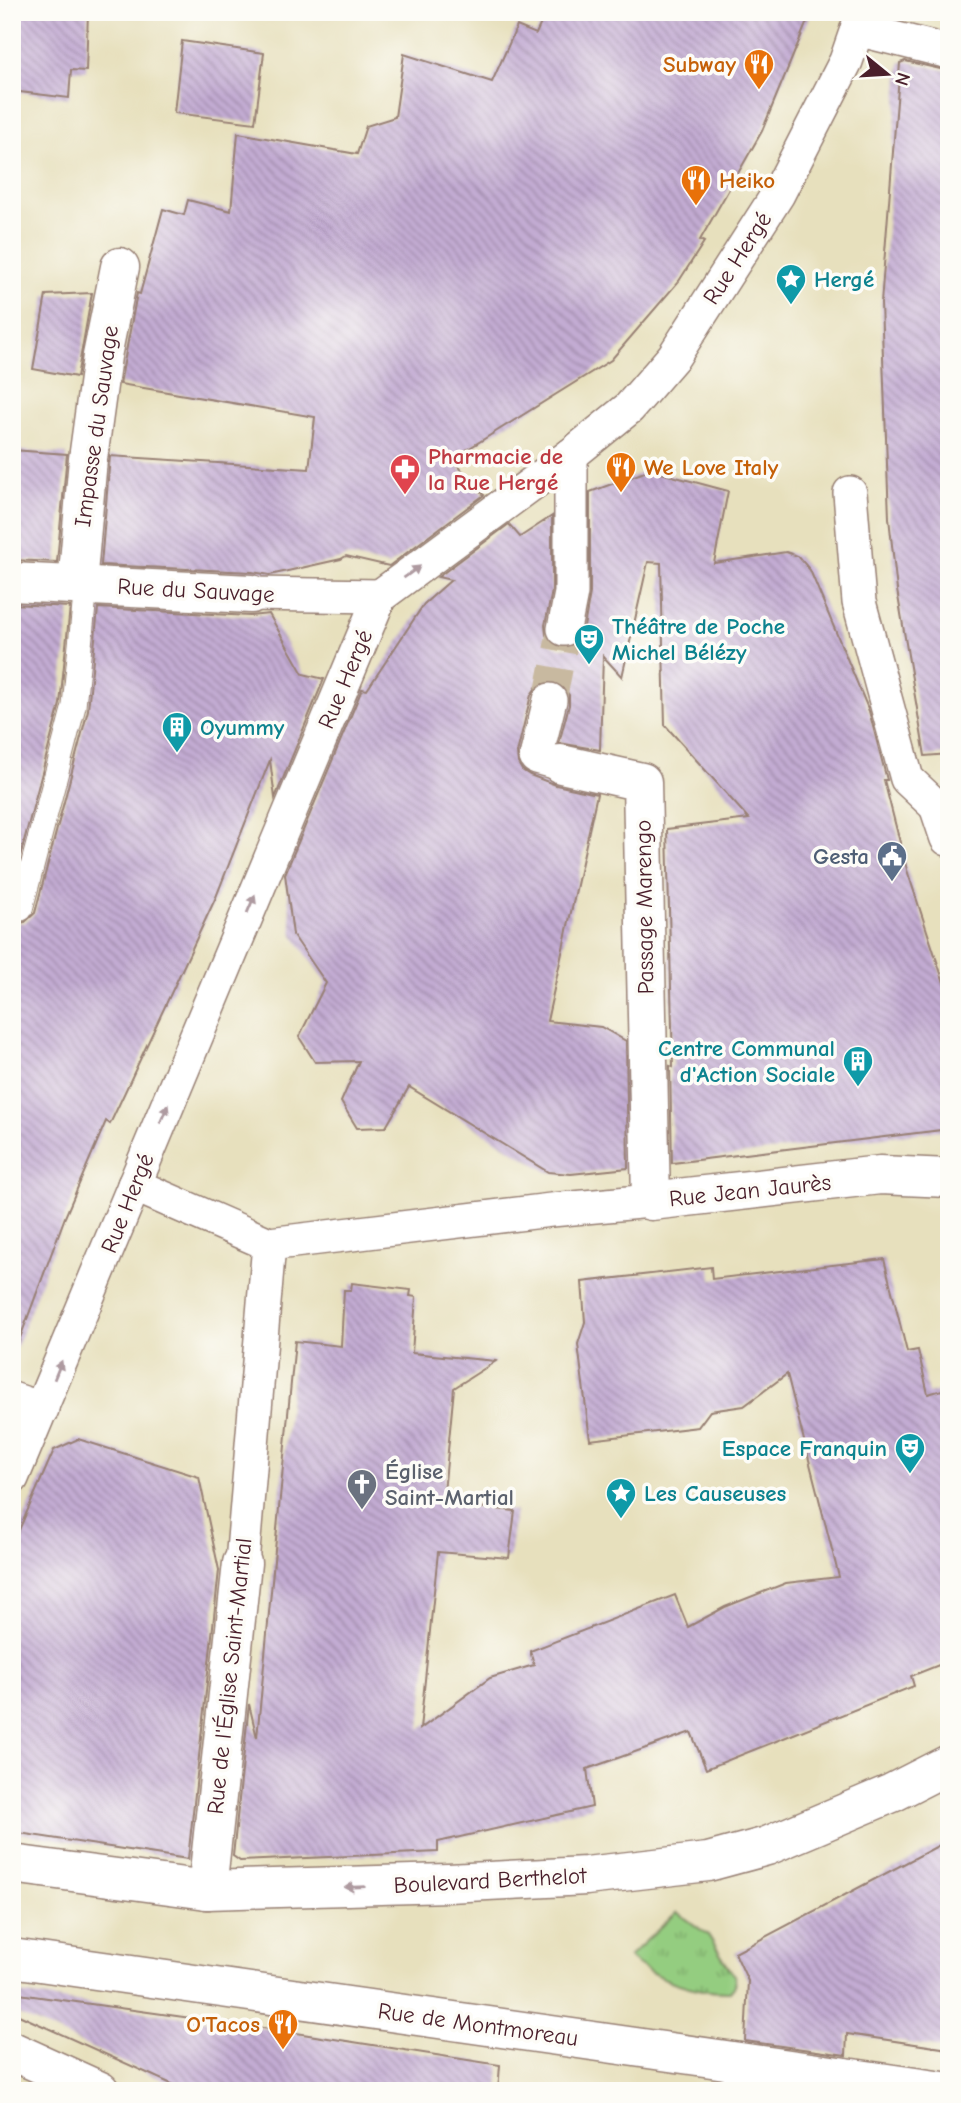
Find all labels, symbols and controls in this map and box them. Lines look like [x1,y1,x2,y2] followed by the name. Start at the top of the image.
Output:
[852,38,922,108] north arrow
[742,47,776,91] restaurant icon: Subway
[663,51,736,78] place label: Subway
[890,70,915,88] text: N
[679,163,713,207] restaurant icon: Heiko
[719,167,775,194] place label: Heiko
[698,207,777,310] street label: Rue Hergé
[774,262,808,306] place icon: Hergé
[814,266,874,293] place label: Hergé
[69,324,124,528] street label: Impasse du Sauvage
[428,443,563,496] place label: Pharmacie de la Rue Hergé
[604,450,638,494] restaurant icon: We Love Italy
[388,452,422,496] pharmacy icon: Pharmacie de la Rue Hergé
[644,454,779,481] place label: We Love Italy
[403,565,421,579] one-way arrow
[117,573,275,608] street label: Rue du Sauvage
[612,613,785,666] place label: Théâtre de Poche Michel Bélézy
[572,622,606,666] theatre icon: Théâtre de Poche Michel Bélézy
[313,626,378,733] street label: Rue Hergé
[160,710,194,754] building icon: Oyummy
[200,714,285,741] place label: Oyummy
[629,819,660,994] street label: Passage Marengo
[875,839,909,883] public building icon: Gesta
[813,843,869,870] place label: Gesta
[246,894,257,915] one-way arrow
[658,1035,835,1088] place label: Centre Communal d'Action Sociale
[841,1044,875,1088] building icon: Centre Communal d'Action Sociale
[158,1104,169,1125] one-way arrow
[95,1149,160,1257] street label: Rue Hergé
[668,1169,832,1212] street label: Rue Jean Jaurès
[52,1360,64,1380] one-way arrow
[893,1431,927,1475] theatre icon: Espace Franquin
[722,1435,887,1462] place label: Espace Franquin
[385,1458,514,1511] place label: Église Saint-Martial
[345,1467,379,1511] church icon: Église Saint-Martial
[604,1476,638,1520] place icon: Les Causeuses
[644,1480,787,1507] place label: Les Causeuses
[202,1536,257,1816] street label: Rue de l'Église Saint-Martial
[393,1862,589,1899] street label: Boulevard Berthelot
[344,1881,366,1892] one-way arrow
[376,1997,580,2052] street label: Rue de Montmoreau
[266,2007,300,2051] restaurant icon: O'Tacos
[186,2011,260,2038] place label: O'Tacos

